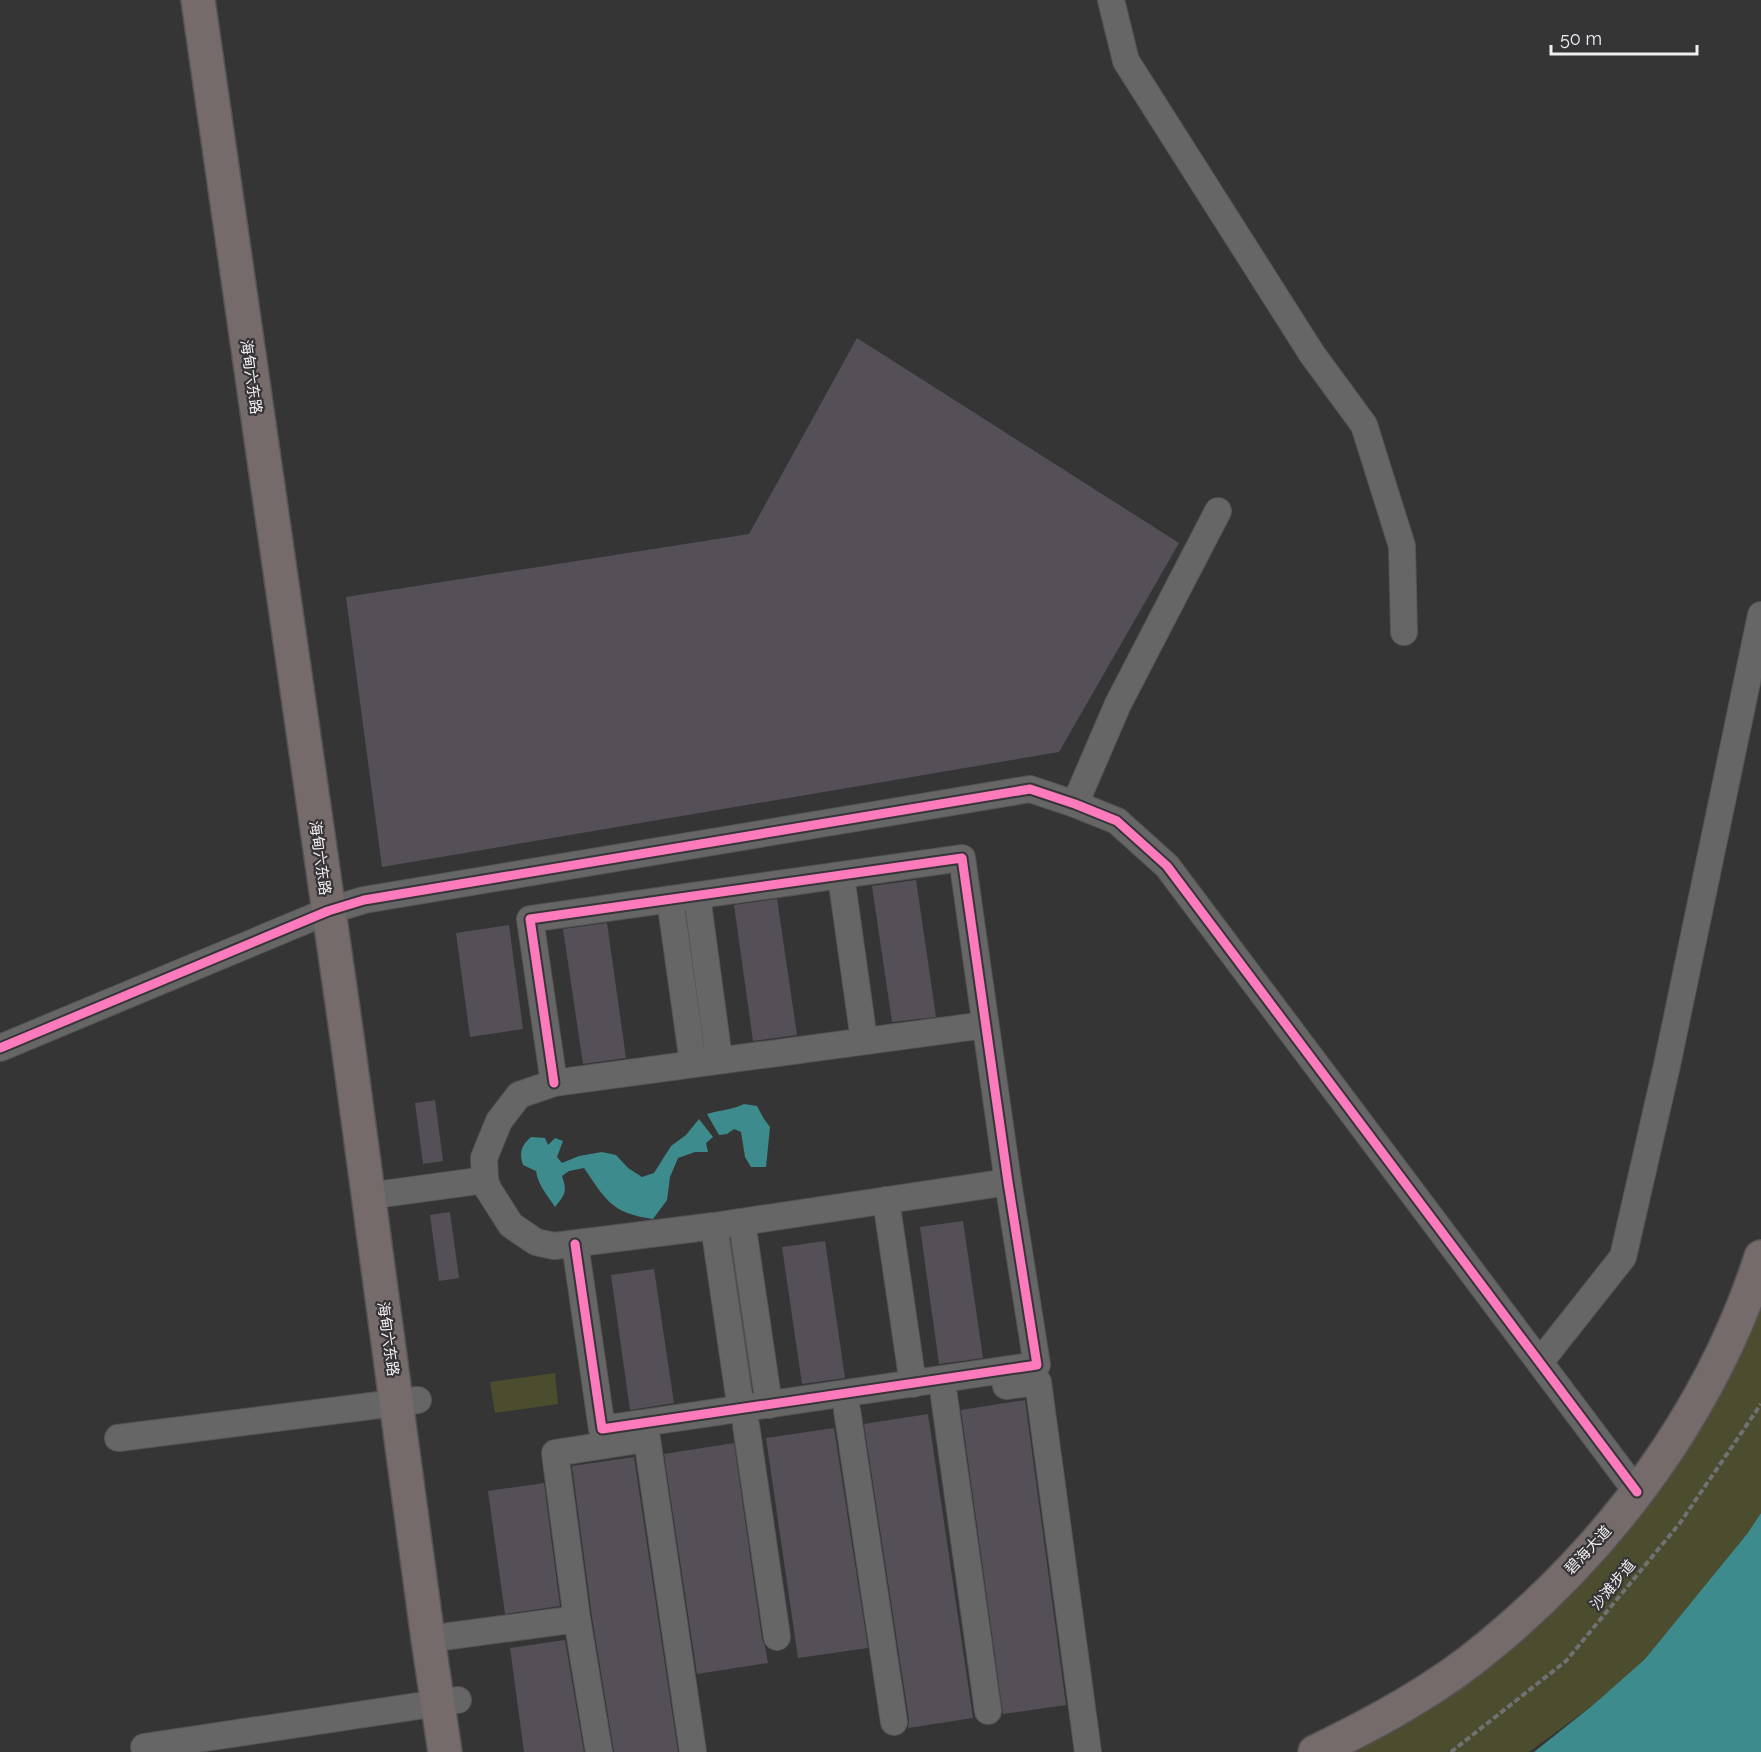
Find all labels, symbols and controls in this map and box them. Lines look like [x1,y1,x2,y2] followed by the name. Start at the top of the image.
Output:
[1551,18,1696,56] scale bar
[1560,28,1602,49] text: 50 m
[237,339,265,415] street label: 海甸六东路
[306,820,334,896] street label: 海甸六东路
[374,1301,402,1377] street label: 海甸六东路
[1561,1522,1615,1578] street label: 碧海大道
[1587,1556,1639,1614] street label: 沙滩步道

